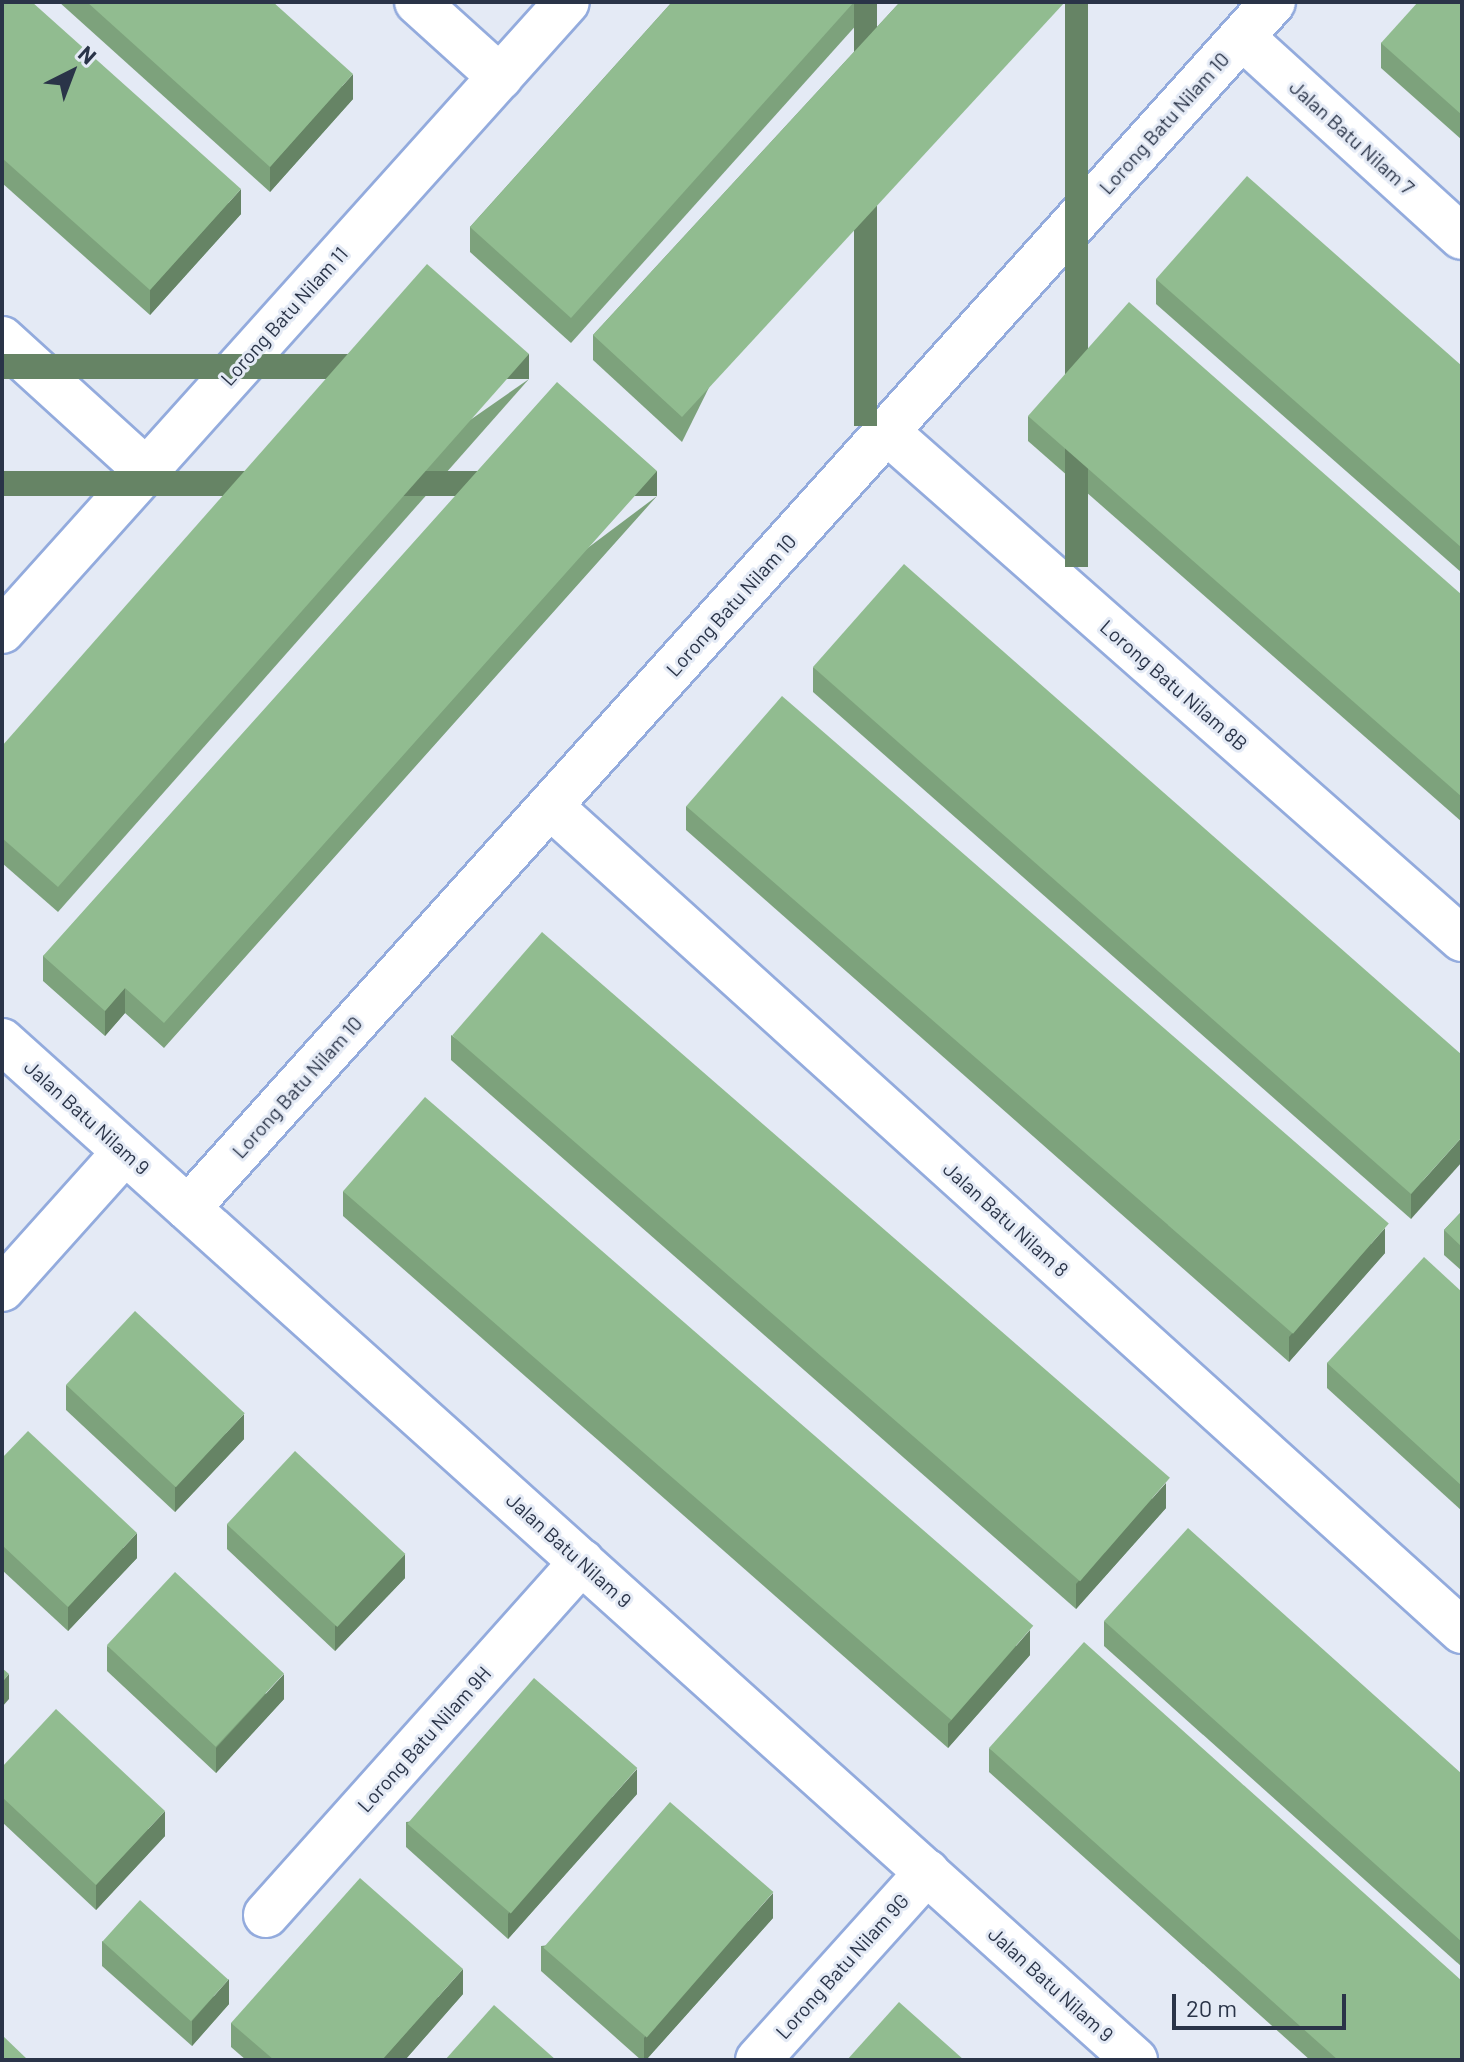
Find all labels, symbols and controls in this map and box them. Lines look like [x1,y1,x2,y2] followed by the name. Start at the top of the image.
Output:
[32,32,112,112] north arrow
[74,40,102,69] text: N
[1094,47,1234,199] street label: Lorong Batu Nilam 10
[1285,75,1419,199] street label: Jalan Batu Nilam 7
[215,242,353,390] street label: Lorong Batu Nilam 11
[661,529,801,681] street label: Lorong Batu Nilam 10
[1095,614,1253,756] street label: Lorong Batu Nilam 8B
[227,1011,367,1163] street label: Lorong Batu Nilam 10
[19,1054,155,1180] street label: Jalan Batu Nilam 9
[938,1156,1074,1282] street label: Jalan Batu Nilam 8
[501,1487,637,1613] street label: Jalan Batu Nilam 9
[352,1661,496,1817] street label: Lorong Batu Nilam 9H
[771,1888,913,2044] street label: Lorong Batu Nilam 9G
[983,1921,1119,2047] street label: Jalan Batu Nilam 9
[1176,1978,1350,2028] scale bar
[1186,1993,1237,2022] text: 20 m

